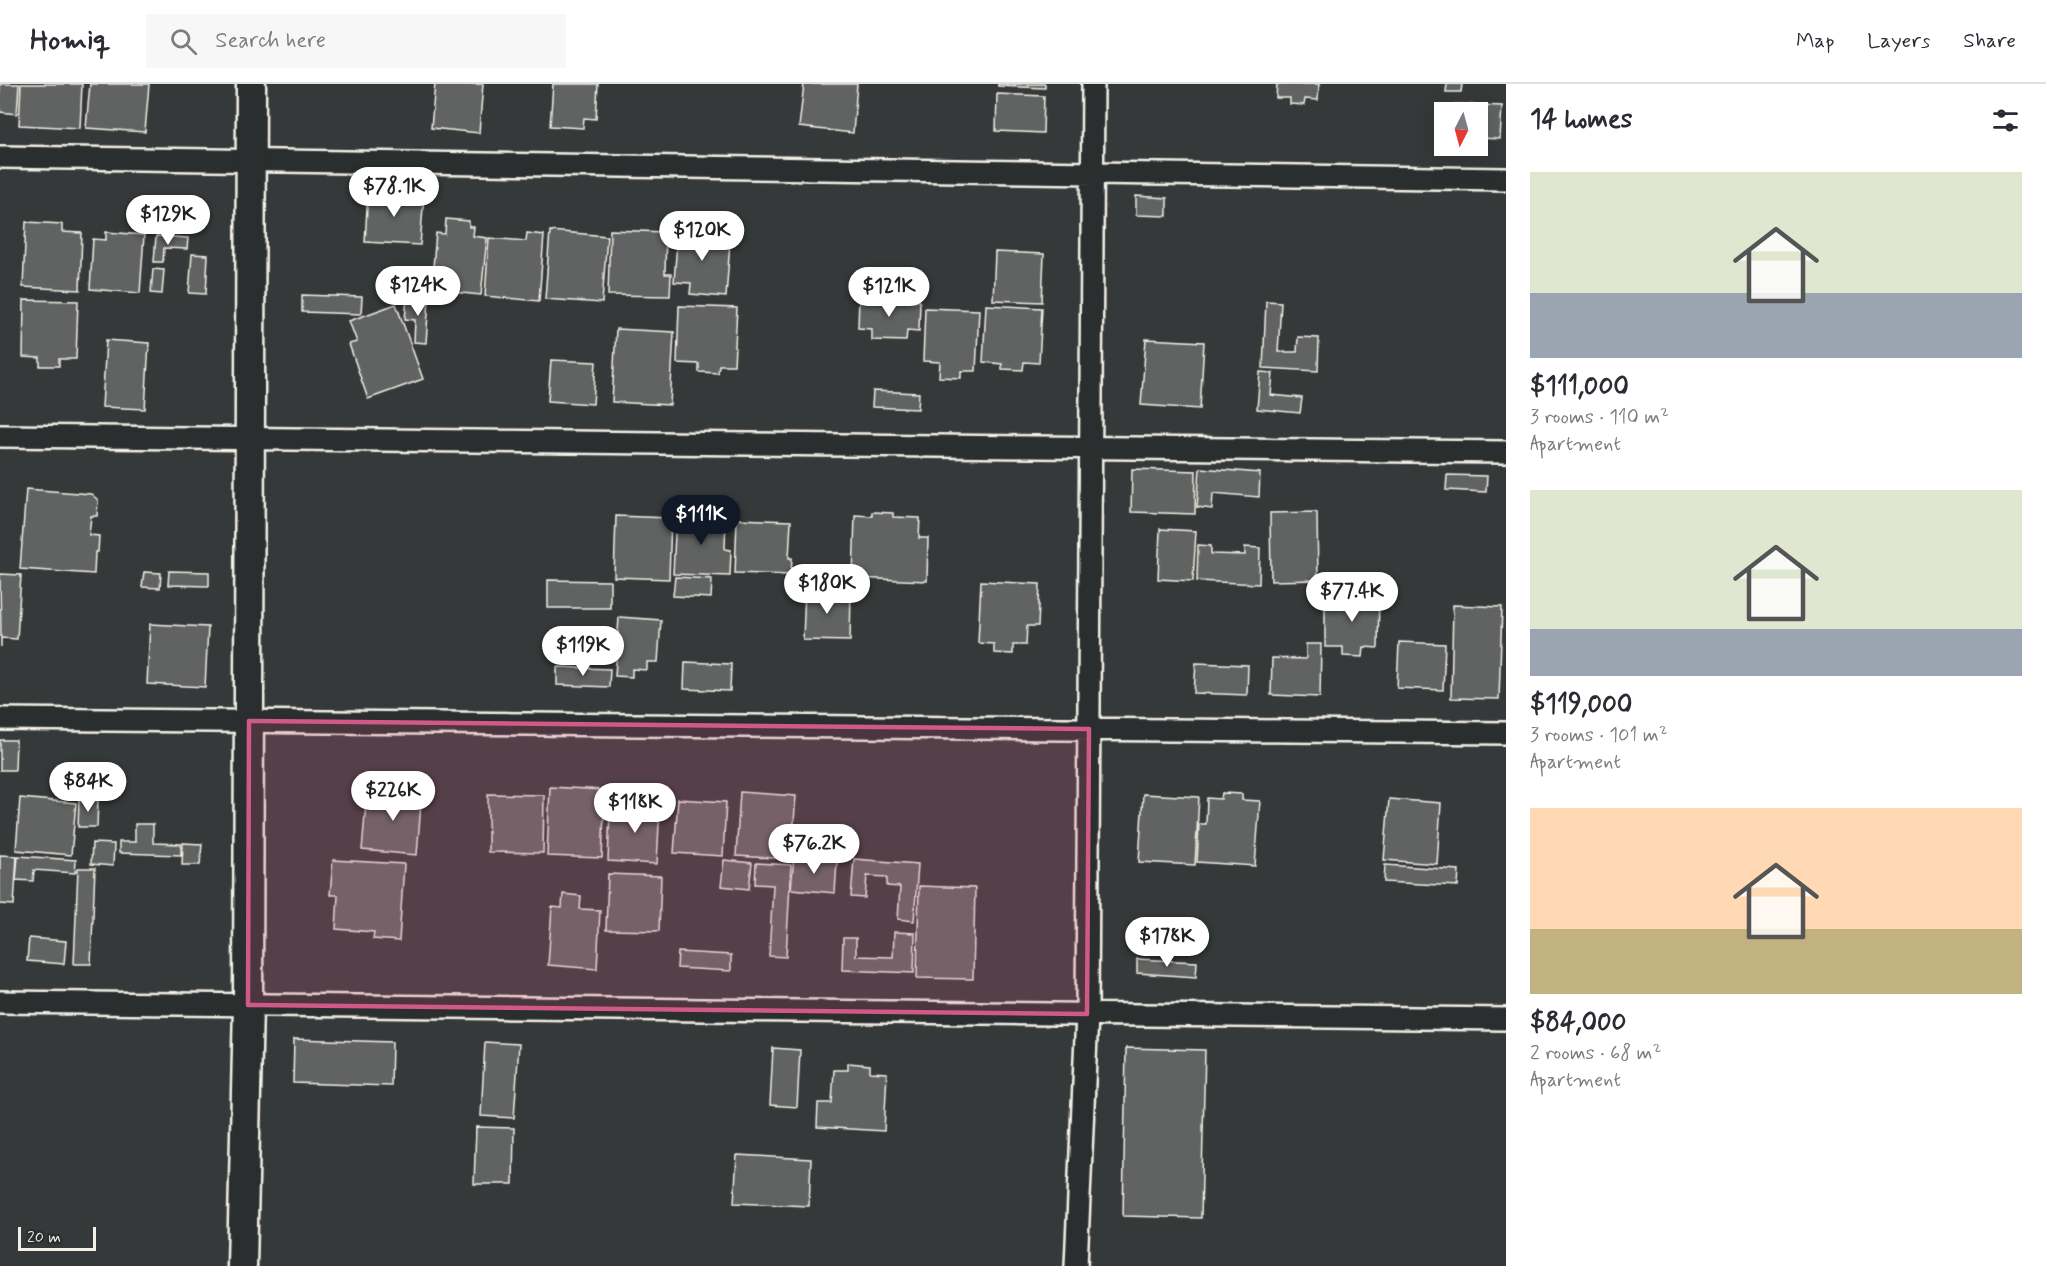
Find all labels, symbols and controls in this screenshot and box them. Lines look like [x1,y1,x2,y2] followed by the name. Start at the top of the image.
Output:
[146,14,566,68] search box
[30,23,110,60] text: Homiq
[167,25,200,58] icon: search
[215,27,326,55] text: Search here
[1796,27,1834,55] text: Map
[1867,27,1930,55] text: Layers
[1963,27,2016,55] text: Share
[1434,102,1488,156] north arrow
[1434,102,1488,156] map controls
[1530,103,1632,137] text: 14 homes
[1989,104,2022,137] icon: filters
[345,167,443,218] pin: $78.1K
[363,173,425,200] text: $78.1K
[126,195,210,246] pin: $129K
[140,201,196,228] text: $129K
[660,211,744,262] pin: $120K
[1722,211,1830,319] icon: home
[673,217,731,244] text: $120K
[376,266,460,317] pin: $124K
[847,267,931,318] pin: $121K
[389,272,447,299] text: $124K
[862,273,916,300] text: $121K
[1530,370,1629,404] text: $111,000
[1530,404,1669,431] text: 3 rooms · 110 m²
[1530,431,1621,458] text: Apartment
[659,495,743,546] pin: $111K
[675,501,727,528] text: $111K
[1722,529,1830,637] icon: home
[785,564,869,615] pin: $180K
[798,570,856,597] text: $180K
[1303,572,1401,623] pin: $77.4K
[1320,578,1384,605] text: $77.4K
[541,626,625,677] pin: $119K
[556,632,610,659] text: $119K
[1530,688,1632,722] text: $119,000
[1530,722,1668,749] text: 3 rooms · 101 m²
[1530,749,1621,776] text: Apartment
[52,762,124,813] pin: $84K
[63,768,113,795] text: $84K
[351,771,435,822] pin: $226K
[365,777,421,804] text: $226K
[593,783,677,834] pin: $118K
[608,789,662,816] text: $118K
[765,824,863,875] pin: $76.2K
[782,830,846,857] text: $76.2K
[1722,847,1830,955] icon: home
[1125,917,1209,968] pin: $178K
[1139,923,1195,950] text: $178K
[1530,1006,1626,1040] text: $84,000
[1530,1040,1661,1067] text: 2 rooms · 68 m²
[1530,1067,1621,1094] text: Apartment
[18,1224,96,1252] scale bar
[27,1227,61,1248] text: 20 m

